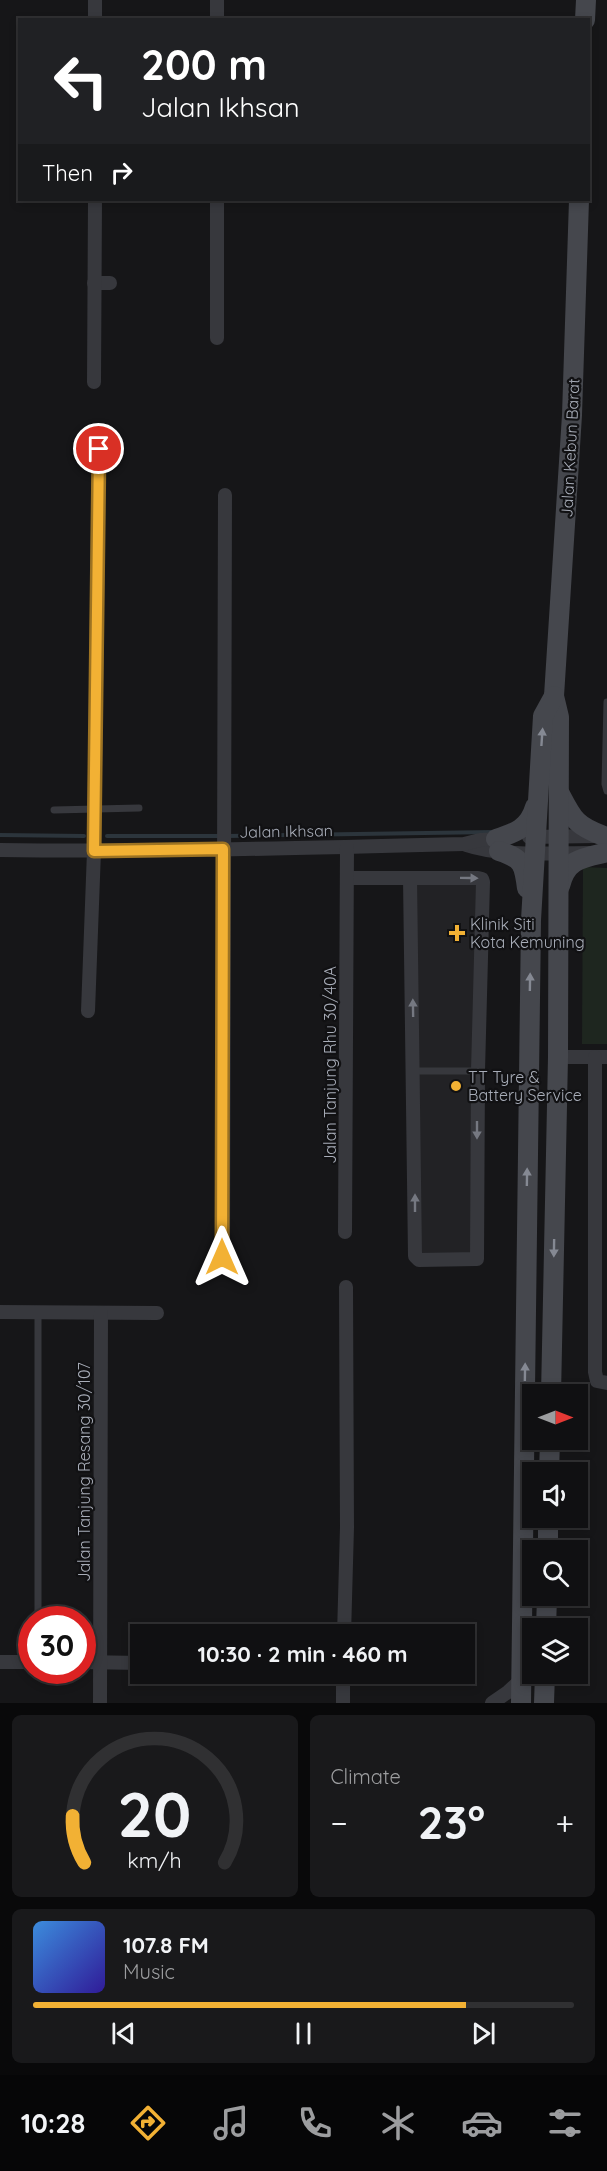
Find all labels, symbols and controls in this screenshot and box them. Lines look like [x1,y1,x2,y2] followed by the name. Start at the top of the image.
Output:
[141,38,267,91] text: 200 m
[42,42,120,120] icon: left
[141,90,300,124] text: Jalan Ikhsan
[105,156,138,189] icon: right
[42,159,93,187] text: Then
[556,378,584,518] street label: Jalan Kebun Barat
[73,423,124,474] pin
[82,432,115,465] icon: arrive
[537,727,547,746] one-way arrow
[239,820,333,842] street label: Jalan Ikhsan
[459,873,478,883] one-way arrow
[470,914,585,952] place label: Klinik Siti Kota Kemuning
[448,924,466,942] marker: Klinik Siti Kota Kemuning
[320,966,340,1164] street label: Jalan Tanjung Rhu 30/40A
[525,972,535,991] one-way arrow
[408,999,417,1018] one-way arrow
[468,1067,582,1105] place label: TT Tyre & Battery Service
[449,1079,463,1093] marker: TT Tyre & Battery Service
[472,1120,482,1139] one-way arrow
[523,1167,532,1186] one-way arrow
[410,1193,420,1212] one-way arrow
[190,1225,254,1289] position arrow
[549,1239,558,1258] one-way arrow
[74,1362,94,1582] street label: Jalan Tanjung Resang 30/107
[520,1362,530,1381] one-way arrow
[522,1384,588,1450] north arrow
[522,1384,588,1684] map controls
[522,1462,588,1528] button: sound
[522,1540,588,1606] button: search
[18,1606,96,1684] speed limit sign: 30
[522,1618,588,1684] button: layers
[197,1640,408,1668] text: 10:30 · 2 min · 460 m
[331,1764,401,1789] text: Climate
[118,1775,192,1853] text: 20
[418,1794,485,1850] text: 23°
[331,1802,348,1843] text: −
[555,1802,574,1843] text: +
[128,1847,182,1873] text: km/h
[123,1931,209,1959] text: 107.8 FM
[123,1959,175,1984] text: Music
[107,2017,140,2050] icon: previous
[287,2017,320,2050] icon: pause
[467,2017,500,2050] icon: next
[127,2102,169,2144] icon: directions
[210,2102,252,2144] icon: music
[294,2102,336,2144] icon: phone
[377,2102,419,2144] icon: climate
[461,2102,503,2144] icon: car
[544,2102,586,2144] icon: filters
[21,2106,85,2140] text: 10:28

